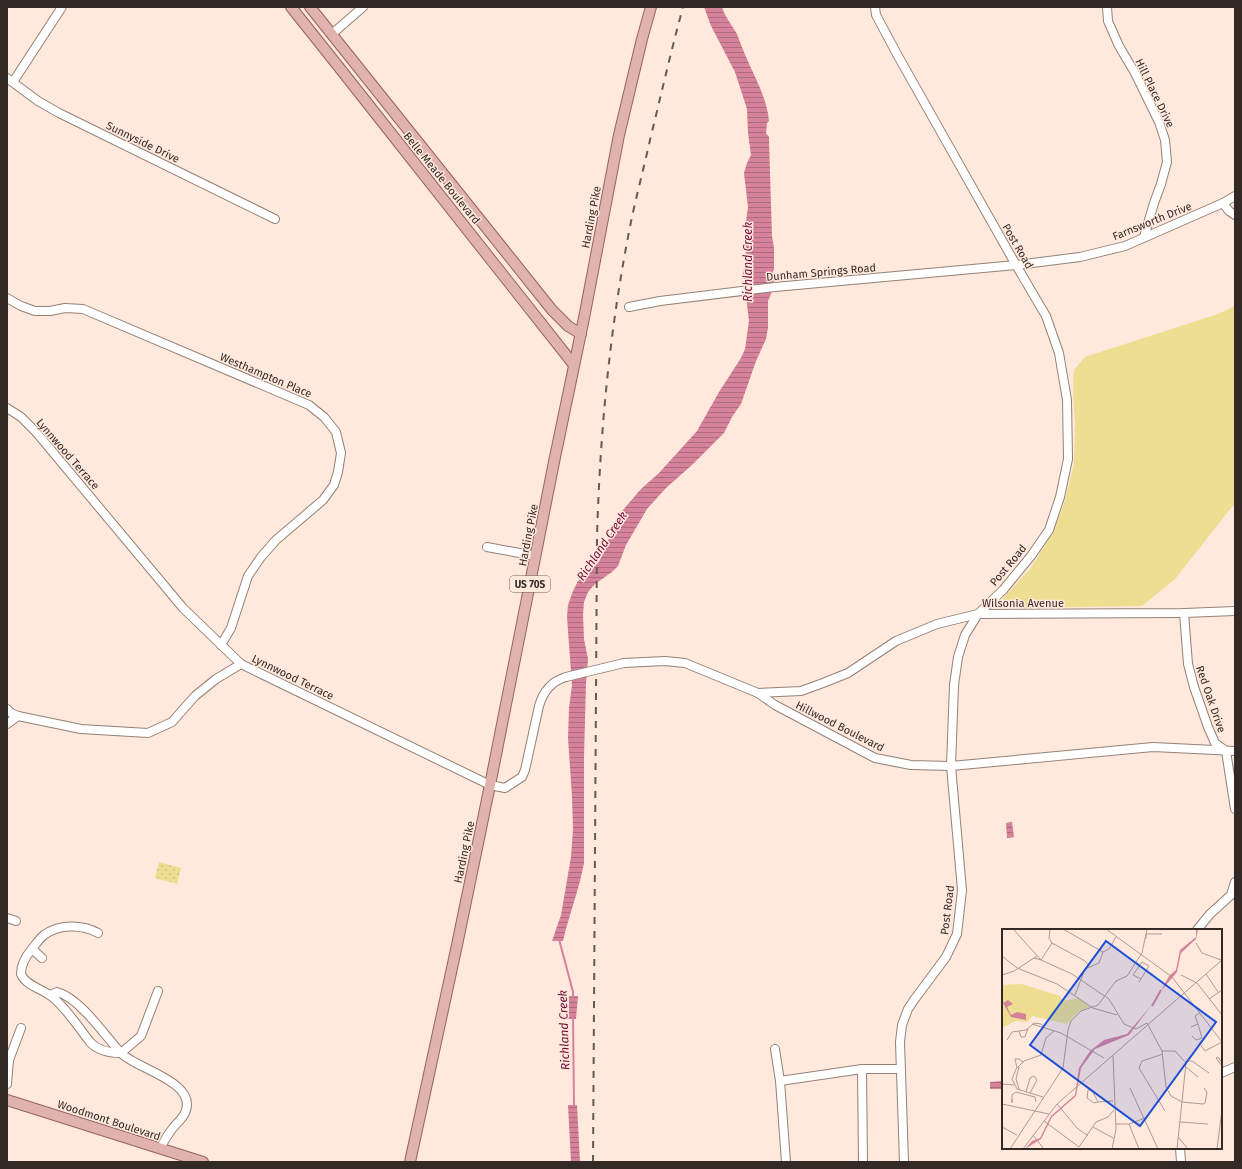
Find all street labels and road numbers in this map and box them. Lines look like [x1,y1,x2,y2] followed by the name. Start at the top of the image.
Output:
[1132,57,1177,130] street label: Hill Place Drive
[104,119,182,166] street label: Sunnyside Drive
[401,130,483,227] street label: Belle Meade Boulevard
[579,185,604,249] street label: Harding Pike
[1111,200,1194,243] street label: Farnsworth Drive
[999,221,1036,271] street label: Post Road
[766,261,876,284] street label: Dunham Springs Road
[218,350,314,401] street label: Westhampton Place
[33,416,102,492] street label: Lynnwood Terrace
[516,503,541,567] street label: Harding Pike
[987,542,1029,589] street label: Post Road
[510,576,550,592] road number: US 70S
[982,597,1064,610] street label: Wilsonia Avenue
[250,652,336,703] street label: Lynnwood Terrace
[1193,664,1228,734] street label: Red Oak Drive
[793,698,886,754] street label: Hillwood Boulevard
[452,820,477,884] street label: Harding Pike
[938,885,957,936] street label: Post Road
[56,1098,162,1143] street label: Woodmont Boulevard

